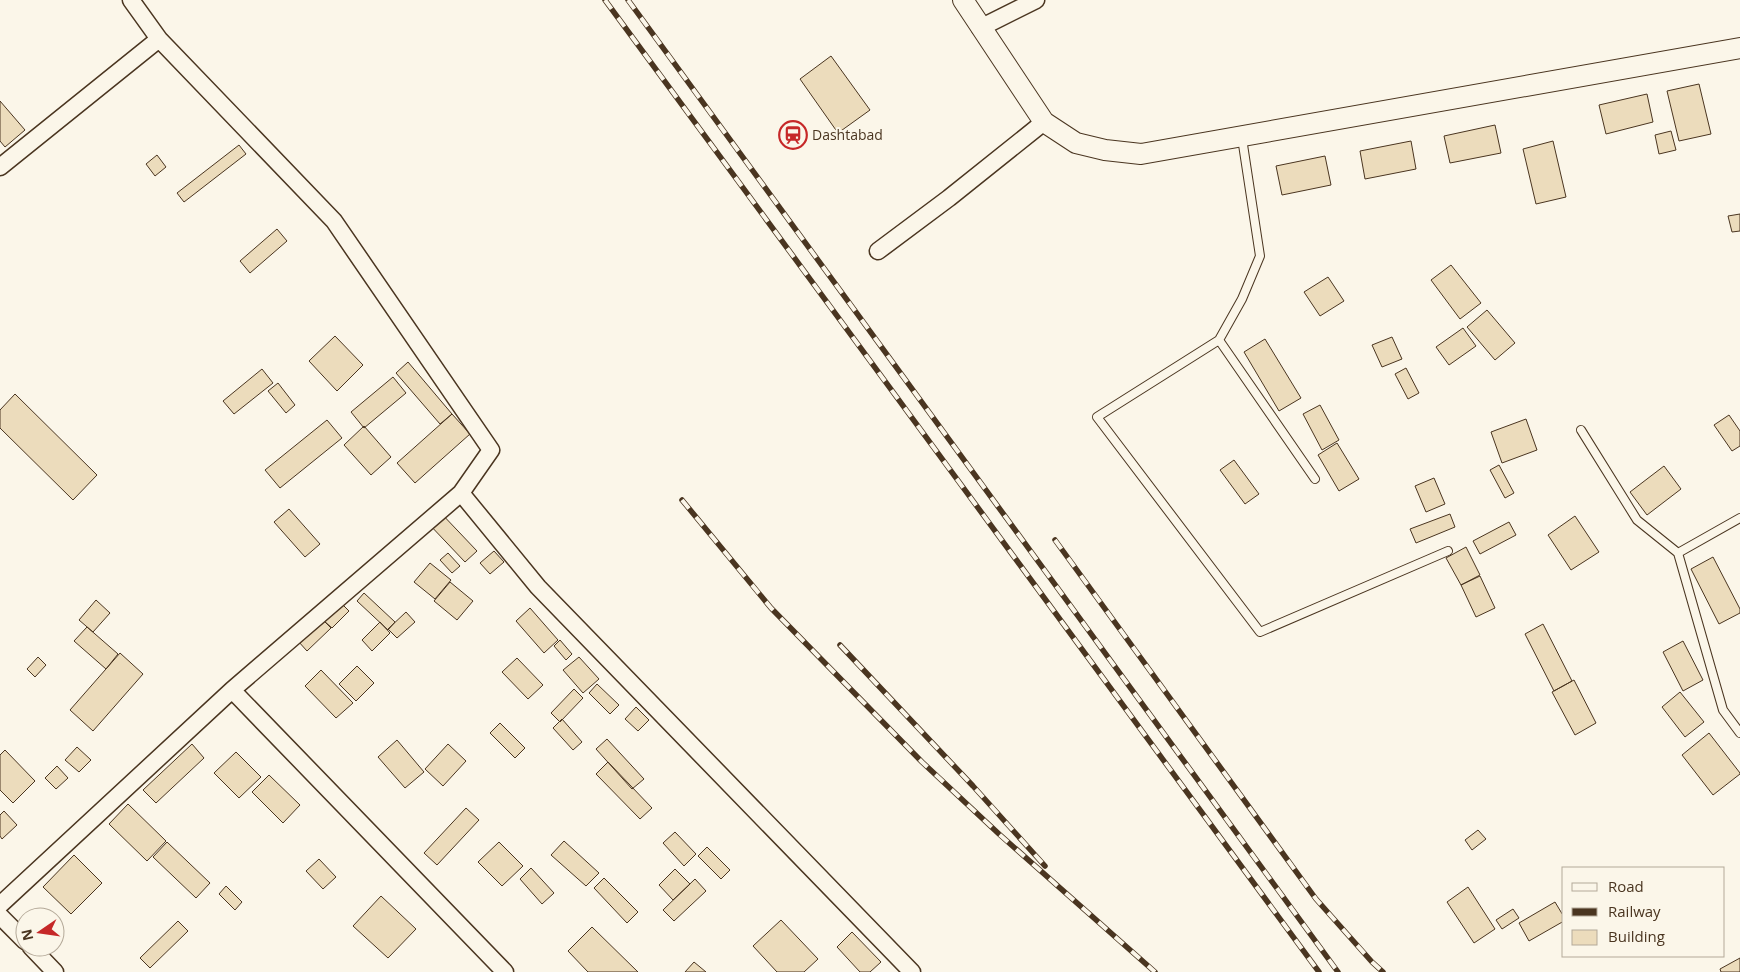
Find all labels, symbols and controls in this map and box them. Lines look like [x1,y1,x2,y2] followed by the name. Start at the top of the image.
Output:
[778,120,808,150] station icon: Dashtabad
[812,125,883,144] place label: Dashtabad
[1562,867,1725,957] legend
[1608,876,1644,896] text: Road
[1608,901,1661,921] text: Railway
[15,907,65,957] north arrow
[1608,926,1665,946] text: Building
[16,927,37,943] text: N

